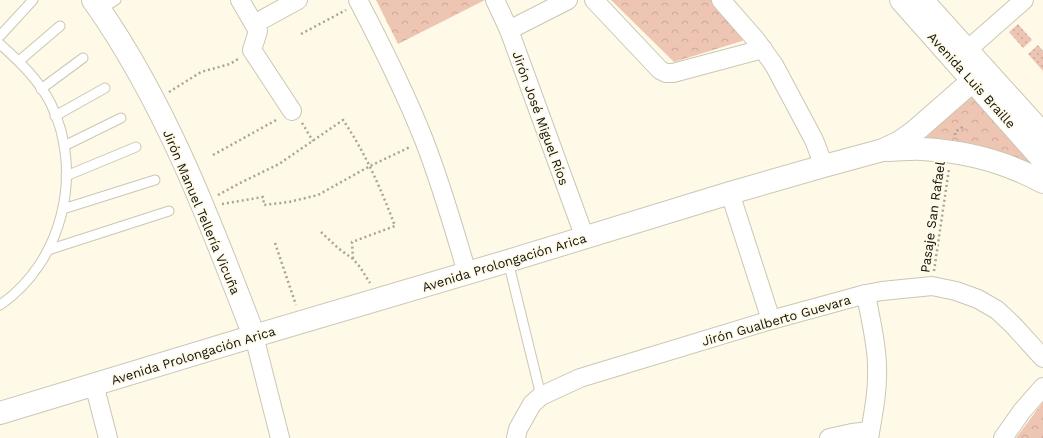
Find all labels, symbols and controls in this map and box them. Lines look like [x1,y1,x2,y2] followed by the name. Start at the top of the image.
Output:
[925,29,1019,131] street label: Avenida Luis Braille
[509,49,572,187] street label: Jirón José Miguel Ríos
[160,128,243,297] street label: Jirón Manuel Tellería Vicuña
[917,160,948,274] street label: Pasaje San Rafael
[420,230,589,295] street label: Avenida Prolongación Arica
[700,292,853,349] street label: Jirón Gualberto Guevara
[109,323,278,388] street label: Avenida Prolongación Arica

